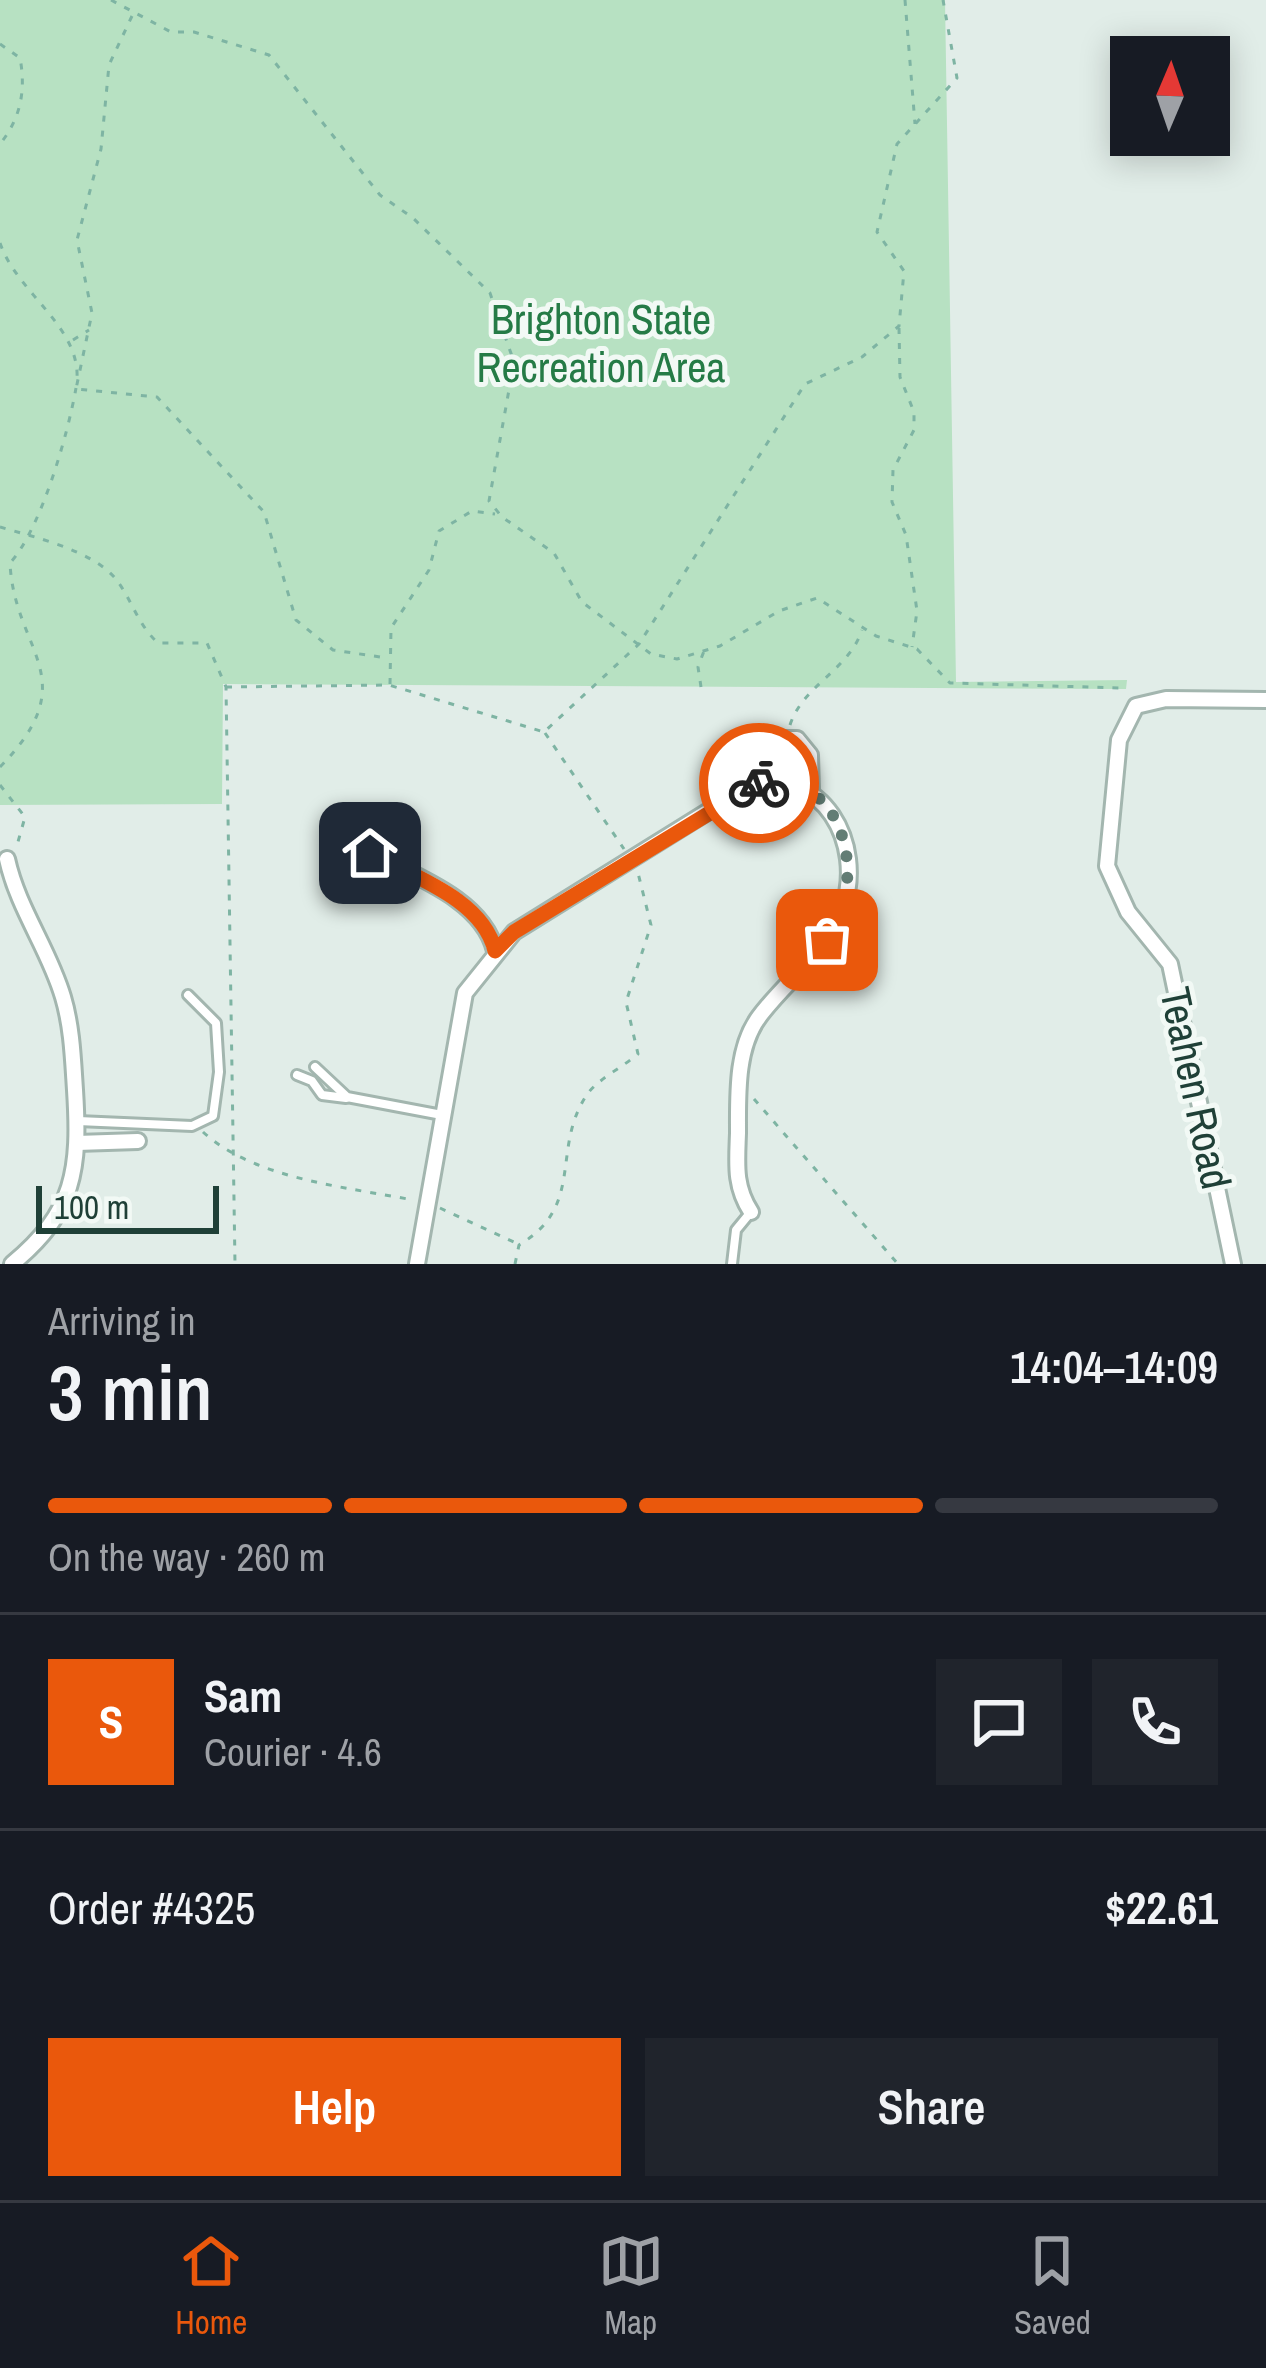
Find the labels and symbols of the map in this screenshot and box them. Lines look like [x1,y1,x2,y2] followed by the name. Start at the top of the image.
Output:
[1110,36,1230,156] north arrow
[477,291,725,395] park label: Brighton State Recreation Area
[699,723,819,843] courier
[319,802,421,904] pin
[776,889,878,991] pin
[1147,982,1245,1194] street label: Teahen Road
[36,1180,219,1233] scale bar

